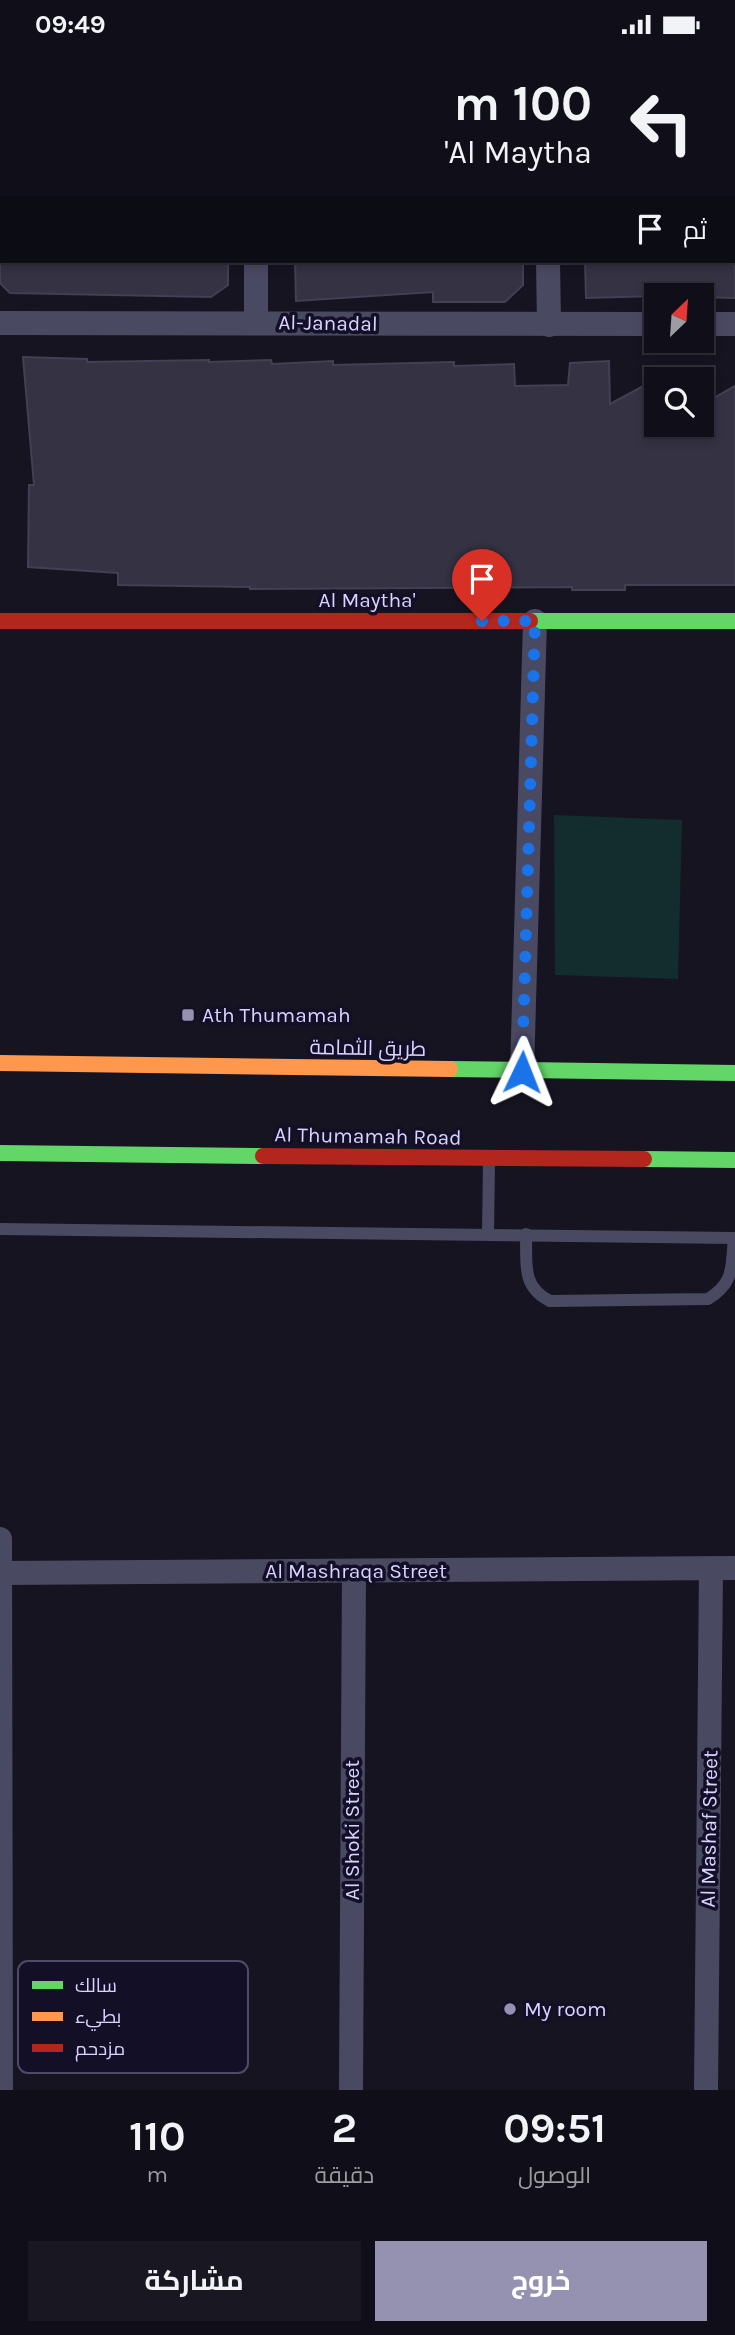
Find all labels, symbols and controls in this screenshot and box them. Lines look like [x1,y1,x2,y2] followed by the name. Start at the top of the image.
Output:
[35,9,106,40] text: 09:49
[454,75,592,132] text: 100 m
[616,77,707,168] icon: left
[444,134,592,171] text: Al Maytha'
[631,210,669,248] icon: arrive
[683,215,707,246] text: ثم
[644,283,714,353] north arrow
[644,283,714,437] map controls
[278,310,378,336] street label: Al-Janadal
[644,367,714,437] button: search
[452,549,512,621] pin
[463,560,501,598] icon: arrive
[318,588,416,612] street label: Al Maytha'
[202,1003,351,1027] place label: Ath Thumamah
[180,1007,196,1023] marker: Ath Thumamah
[310,1035,426,1062] street label: طريق الثمامة
[485,1035,559,1109] position arrow
[274,1122,462,1150] street label: Al Thumamah Road
[265,1559,447,1583] street label: Al Mashraqa Street
[696,1750,722,1908] street label: Al Mashaf Street
[340,1760,364,1900] street label: Al Shoki Street
[18,1961,248,2073] legend
[75,1975,117,1997] text: سالك
[524,1997,607,2021] place label: My room
[502,2001,518,2017] marker: My room
[75,2006,121,2031] text: بطيء
[75,2038,125,2062] text: مزدحم
[332,2103,357,2153] text: 2
[503,2103,606,2153] text: 09:51
[129,2111,185,2161] text: 110
[146,2161,168,2188] text: m
[314,2162,374,2189] text: دقيقة
[518,2162,591,2189] text: الوصول
[28,2241,361,2321] button: مشاركة
[375,2241,707,2321] button: خروج

